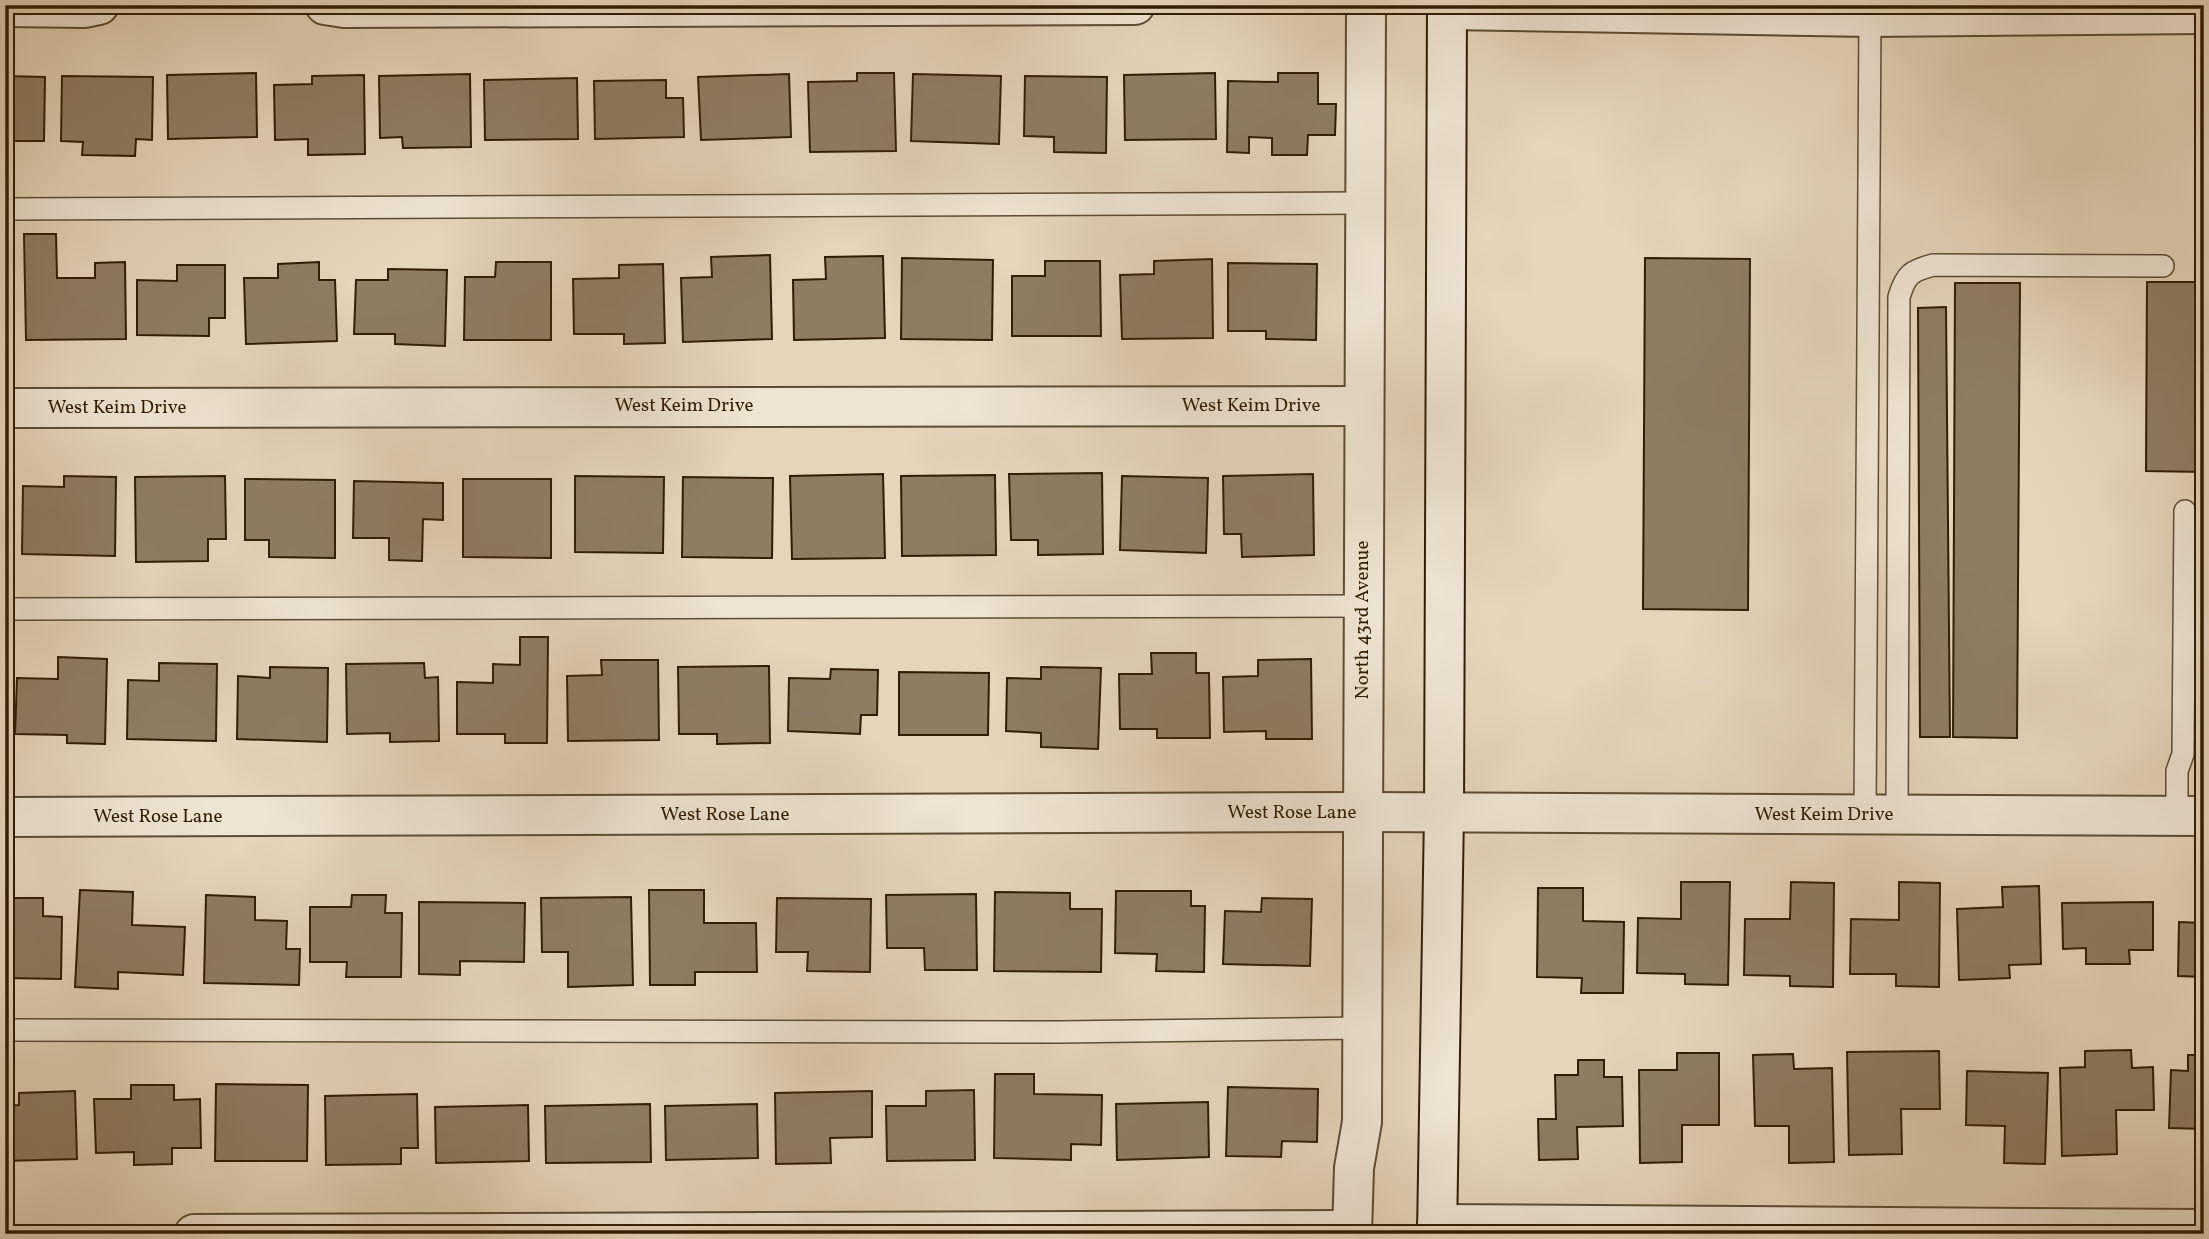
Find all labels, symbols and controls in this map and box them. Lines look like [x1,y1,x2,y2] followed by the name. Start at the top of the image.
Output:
[614,393,754,419] street label: West Keim Drive
[1181,393,1321,419] street label: West Keim Drive
[47,395,187,421] street label: West Keim Drive
[1350,541,1376,699] street label: North 43rd Avenue
[1227,800,1357,826] street label: West Rose Lane
[660,802,790,828] street label: West Rose Lane
[1754,802,1894,828] street label: West Keim Drive
[93,804,223,830] street label: West Rose Lane

